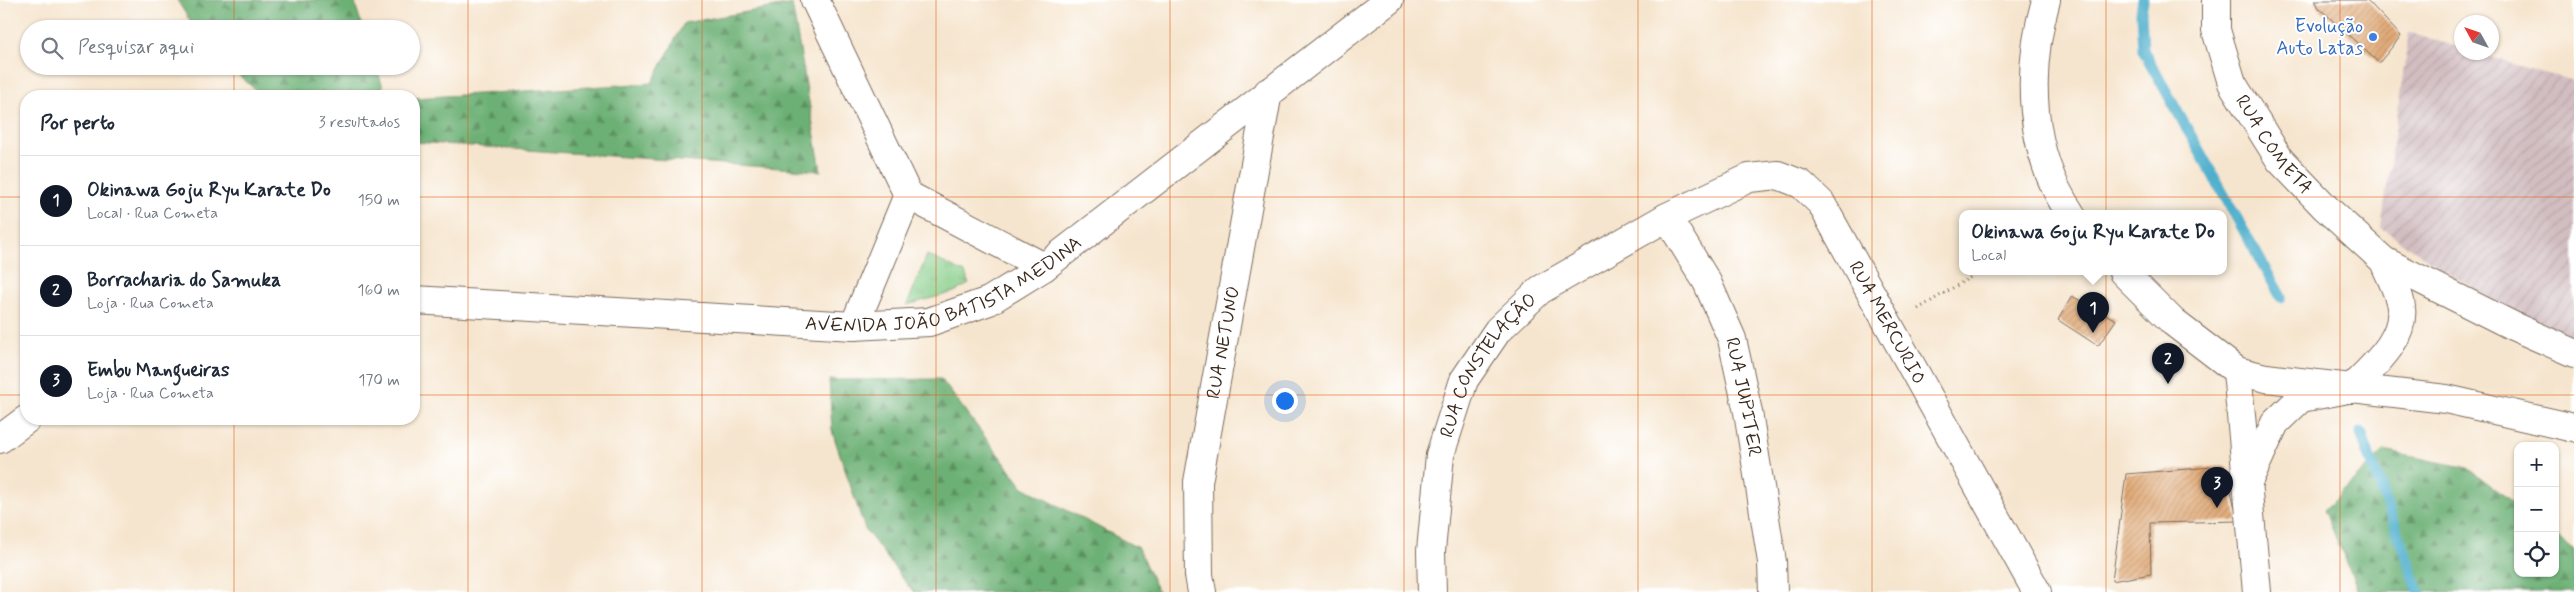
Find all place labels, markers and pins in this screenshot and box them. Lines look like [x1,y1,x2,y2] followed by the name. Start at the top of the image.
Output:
[2276,14,2364,61] place label: Evolução Auto Latas
[2367,31,2379,43] marker: Evolução Auto Latas
[2077,292,2109,333] pin: 1
[2152,343,2184,384] pin: 2
[2201,467,2233,508] pin: 3

